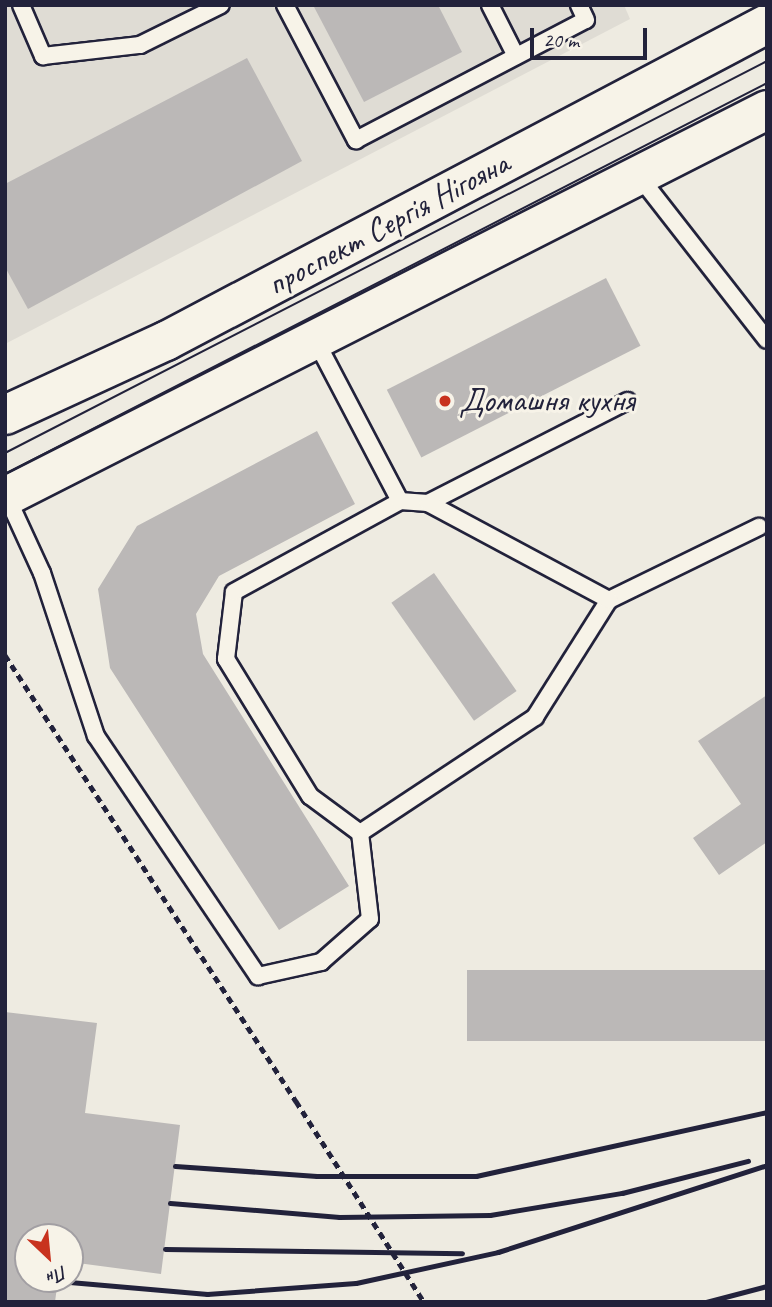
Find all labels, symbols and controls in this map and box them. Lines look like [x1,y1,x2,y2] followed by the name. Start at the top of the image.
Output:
[534,14,651,58] scale bar
[543,27,579,53] text: 20 m
[260,144,516,304] street label: проспект Сергія Нігояна
[459,381,634,421] place label: Домашня кухня
[437,393,453,409] marker: Домашня кухня
[14,1223,84,1293] north arrow
[43,1260,72,1290] text: Пн

